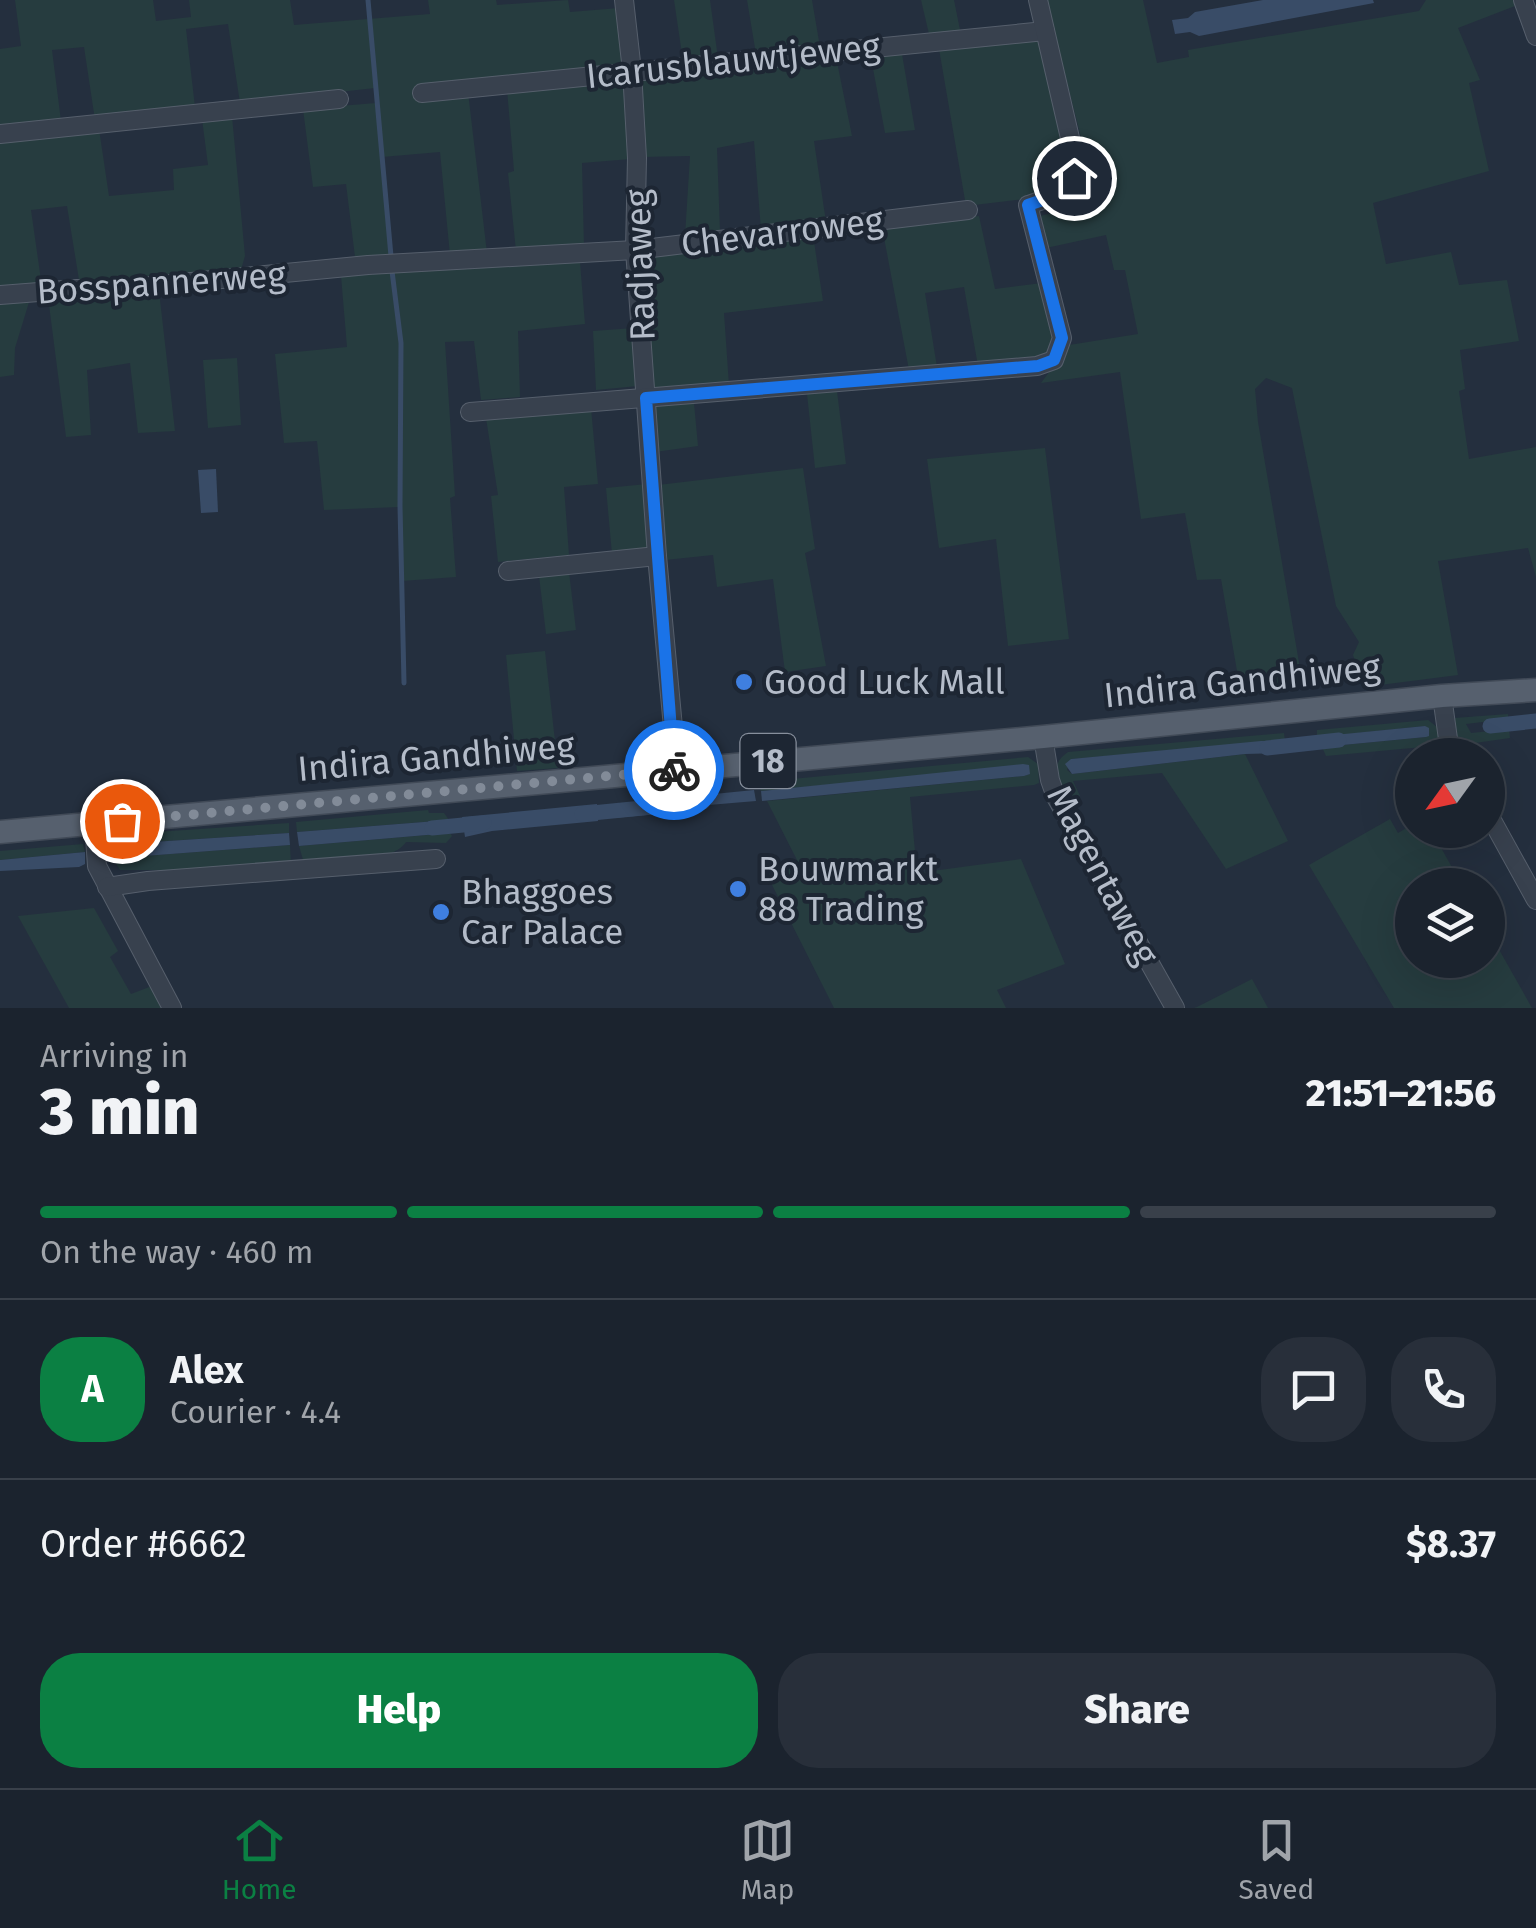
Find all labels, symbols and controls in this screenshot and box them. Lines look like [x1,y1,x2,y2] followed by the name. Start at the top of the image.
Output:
[584,25,883,97] street label: Icarusblauwtjeweg
[1032,136,1117,221] pin
[1047,151,1102,206] icon: home
[616,188,664,342] street label: Radjaweg
[679,199,886,265] street label: Chevarroweg
[35,253,288,313] street label: Bosspannerweg
[1102,646,1383,716] street label: Indira Gandhiweg
[764,661,1005,703] place label: Good Luck Mall
[733,671,755,693] marker: Good Luck Mall
[624,720,724,820] courier
[296,724,577,790] street label: Indira Gandhiweg
[740,734,796,788] road number: 18
[1395,738,1505,848] north arrow
[1395,738,1505,978] map controls
[647,743,702,798] icon: bike
[1038,778,1168,972] street label: Magentaweg
[80,779,165,864] pin
[95,794,150,849] icon: bag
[758,848,939,930] place label: Bouwmarkt 88 Trading
[1395,868,1505,978] button: layers
[461,871,623,953] place label: Bhaggoes Car Palace
[727,878,749,900] marker: Bouwmarkt 88 Trading
[430,901,452,923] marker: Bhaggoes Car Palace
[40,1037,188,1075] text: Arriving in
[1306,1070,1496,1116] text: 21:51–21:56
[40,1073,199,1151] text: 3 min
[40,1233,313,1271] text: On the way · 460 m
[1261,1337,1366,1442] button: chat
[1391,1337,1496,1442] button: phone
[170,1347,243,1393] text: Alex
[81,1366,104,1412] text: A
[170,1393,341,1431] text: Courier · 4.4
[40,1521,247,1567] text: Order #6662
[1406,1521,1496,1567] text: $8.37
[40,1653,758,1768] button: Help
[778,1653,1496,1768] button: Share
[222,1813,296,1906] tab: Home
[740,1813,795,1906] tab: Map
[1238,1813,1314,1906] tab: Saved

